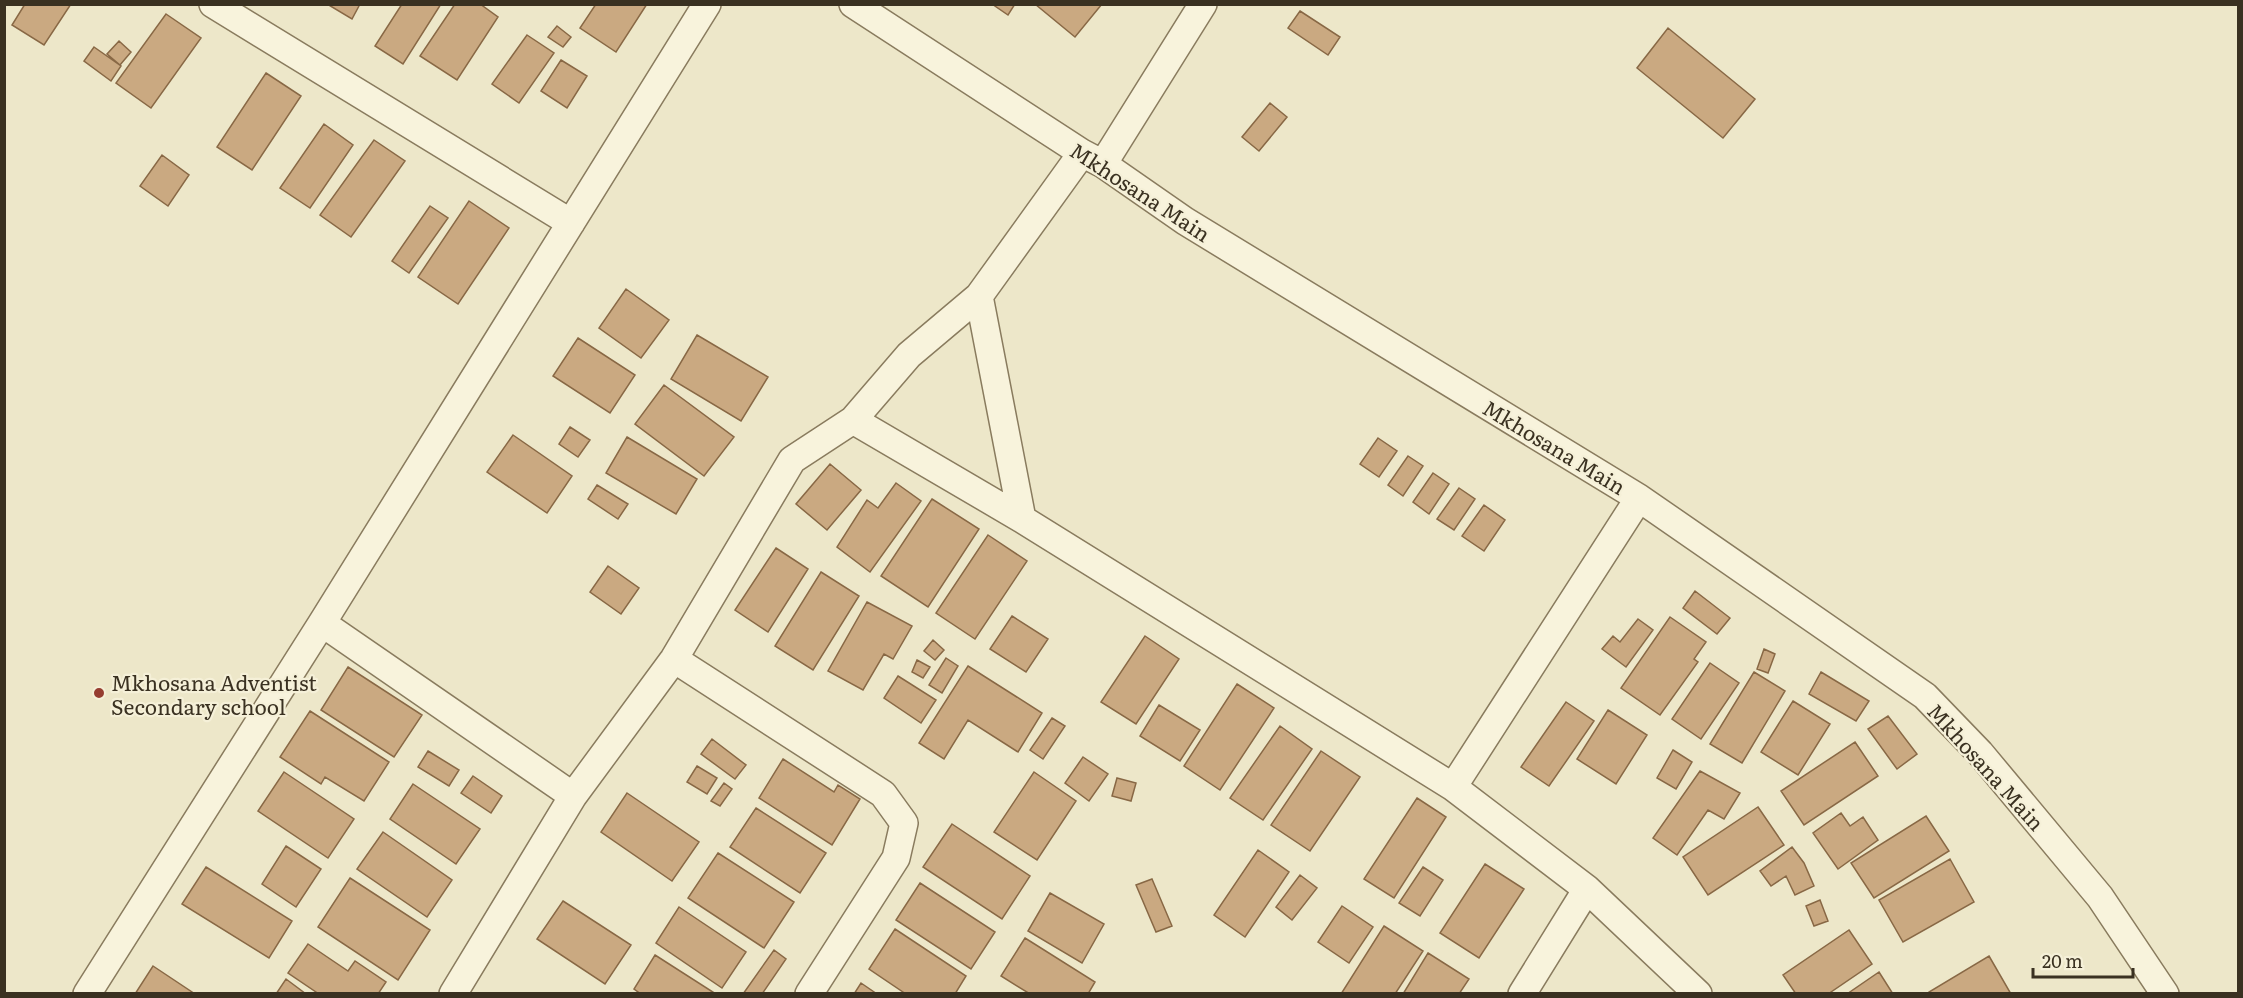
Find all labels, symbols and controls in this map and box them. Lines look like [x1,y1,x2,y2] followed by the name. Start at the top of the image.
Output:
[1065,134,1217,248] street label: Mkhosana Main
[1478,391,1632,501] street label: Mkhosana Main
[111,666,317,721] place label: Mkhosana Adventist Secondary school
[92,686,106,700] marker: Mkhosana Adventist Secondary school
[1921,695,2053,837] street label: Mkhosana Main
[2033,941,2134,979] scale bar
[2042,947,2083,974] text: 20 m

